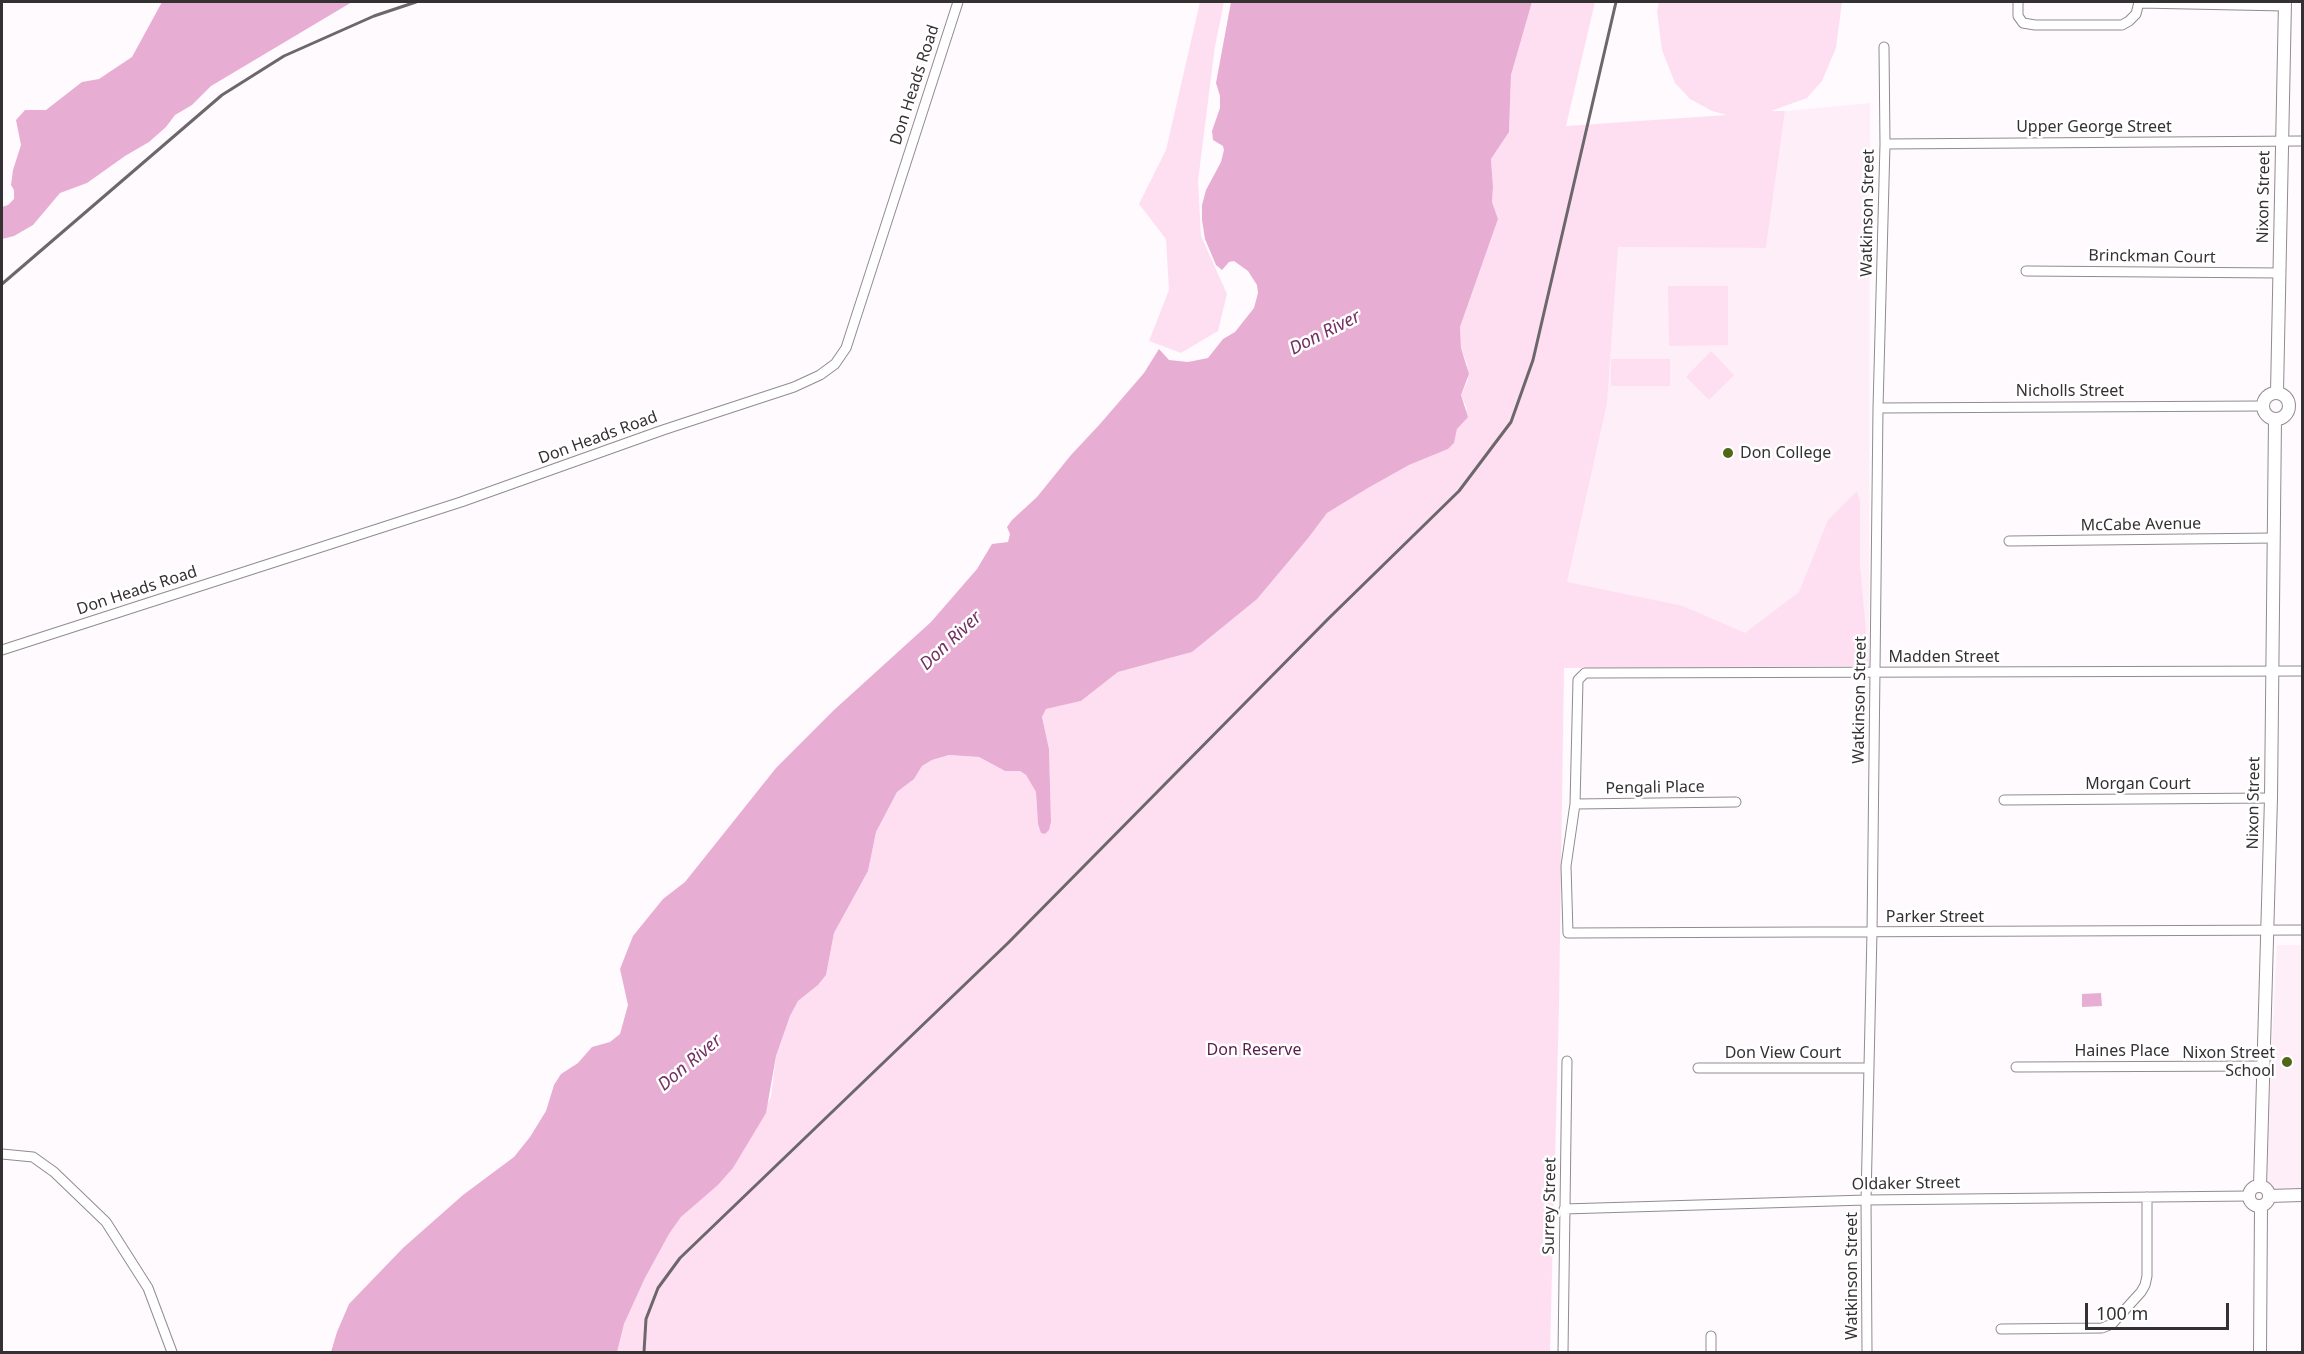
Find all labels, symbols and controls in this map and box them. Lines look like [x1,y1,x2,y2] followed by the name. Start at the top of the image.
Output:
[886,22,944,148] street label: Don Heads Road
[2016,117,2172,137] street label: Upper George Street
[1857,149,1879,277] street label: Watkinson Street
[2254,150,2274,244] street label: Nixon Street
[2088,246,2216,268] street label: Brinckman Court
[1286,306,1364,360] water label: Don River
[2016,381,2124,401] street label: Nicholls Street
[536,408,660,468] street label: Don Heads Road
[1740,443,1831,463] place label: Don College
[1721,446,1735,460] marker: Don College
[2081,514,2201,536] street label: McCabe Avenue
[74,562,200,620] street label: Don Heads Road
[916,607,986,675] water label: Don River
[1849,636,1871,764] street label: Watkinson Street
[1889,647,1999,667] street label: Madden Street
[2244,756,2264,850] street label: Nixon Street
[2085,774,2191,794] street label: Morgan Court
[1605,778,1705,798] street label: Pengali Place
[1886,907,1984,927] street label: Parker Street
[654,1030,726,1096] water label: Don River
[1207,1040,1301,1060] park label: Don Reserve
[2074,1041,2170,1061] street label: Haines Place
[1725,1043,1841,1063] street label: Don View Court
[2182,1043,2275,1081] place label: Nixon Street School
[2280,1055,2294,1069] marker: Nixon Street School
[1540,1157,1560,1255] street label: Surrey Street
[1852,1173,1960,1195] street label: Oldaker Street
[1842,1212,1862,1340] street label: Watkinson Street
[2088,1291,2232,1329] scale bar
[2096,1301,2148,1325] text: 100 m

